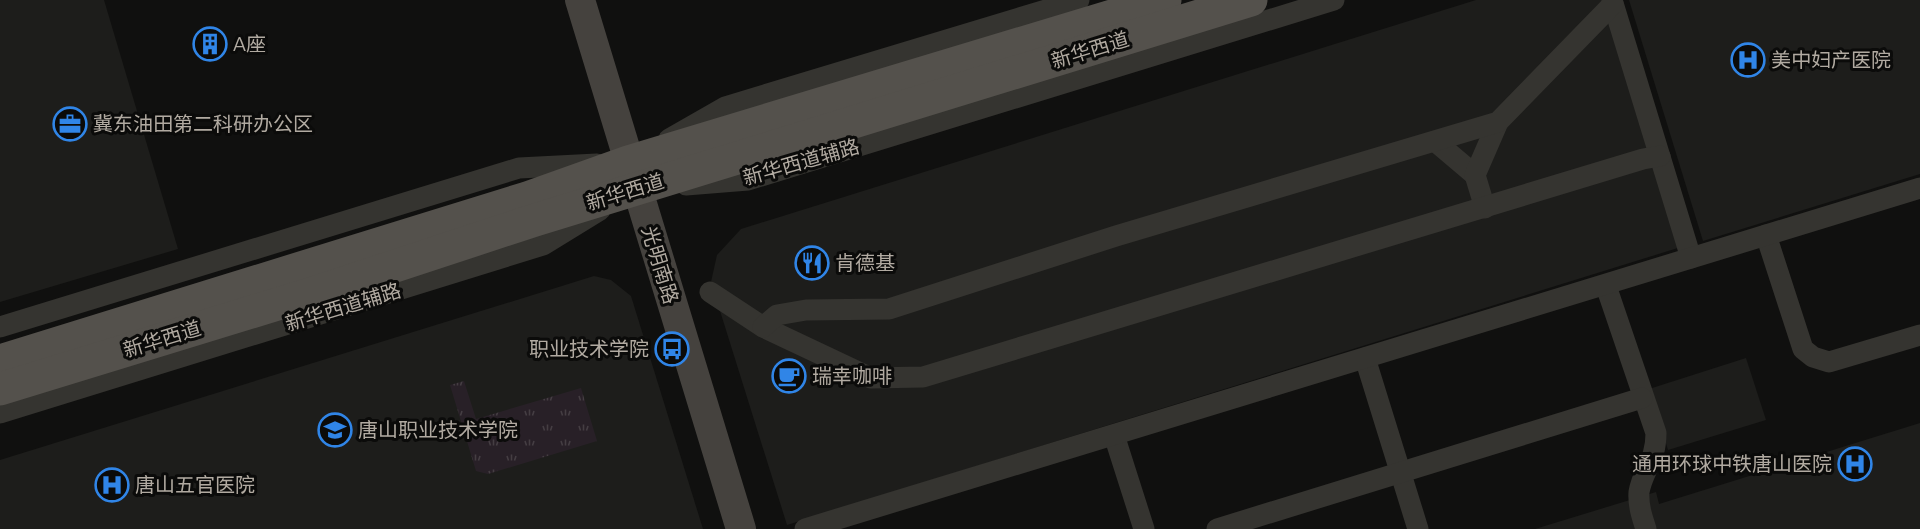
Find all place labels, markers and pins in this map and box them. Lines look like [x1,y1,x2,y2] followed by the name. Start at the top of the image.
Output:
[192,26,228,62] building icon: A座
[233,32,266,55] place label: A座
[1730,42,1766,78] hospital icon: 美中妇产医院
[1771,48,1891,71] place label: 美中妇产医院
[52,106,88,142] office icon: 冀东油田第二科研办公区
[93,112,313,135] place label: 冀东油田第二科研办公区
[794,245,830,281] restaurant icon: 肯德基
[835,251,895,274] place label: 肯德基
[654,331,690,367] bus stop icon: 职业技术学院
[529,337,649,360] place label: 职业技术学院
[771,358,807,394] cafe icon: 瑞幸咖啡
[812,364,892,387] place label: 瑞幸咖啡
[317,412,353,448] school or university icon: 唐山职业技术学院
[358,418,518,441] place label: 唐山职业技术学院
[1837,446,1873,482] hospital icon: 通用环球中铁唐山医院
[1632,452,1832,475] place label: 通用环球中铁唐山医院
[94,467,130,503] hospital icon: 唐山五官医院
[135,473,255,496] place label: 唐山五官医院

